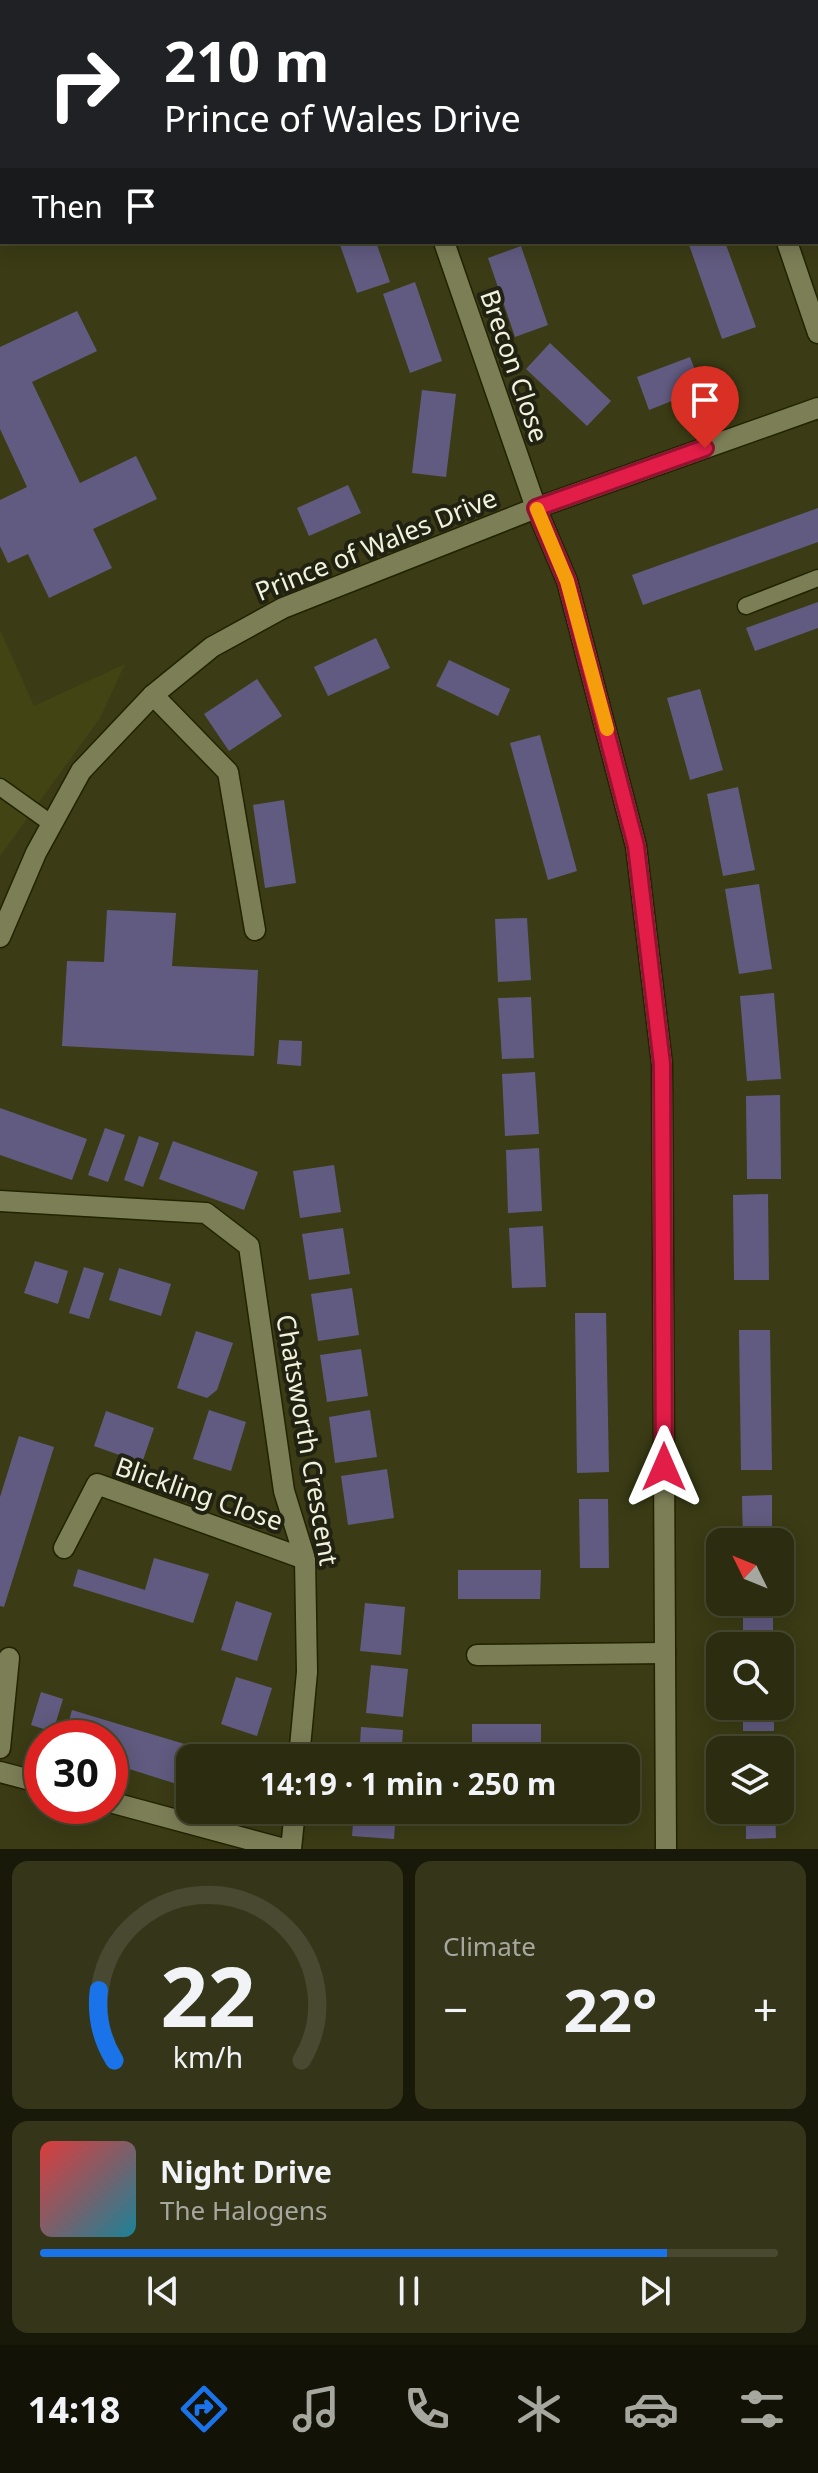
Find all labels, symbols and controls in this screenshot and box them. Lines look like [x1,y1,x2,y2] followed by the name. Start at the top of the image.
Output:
[164,22,329,98] text: 210 m
[32,32,136,136] icon: right
[164,94,521,143] text: Prince of Wales Drive
[119,184,163,228] icon: arrive
[32,186,103,227] text: Then
[472,285,558,447] street label: Brecon Close
[671,366,739,448] pin
[683,378,727,422] icon: arrive
[249,479,502,609] street label: Prince of Wales Drive
[268,1311,348,1568] street label: Chatsworth Crescent
[622,1425,706,1509] position arrow
[111,1448,288,1539] street label: Blickling Close
[706,1528,794,1616] north arrow
[706,1528,794,1824] map controls
[706,1632,794,1720] button: search
[24,1720,128,1824] speed limit sign: 30
[706,1736,794,1824] button: layers
[260,1763,556,1804] text: 14:19 · 1 min · 250 m
[443,1928,536,1964] text: Climate
[160,1938,255,2051] text: 22
[563,1968,658,2050] text: 22°
[443,1979,468,2039] text: −
[753,1979,778,2039] text: +
[172,2037,243,2076] text: km/h
[160,2151,332,2192] text: Night Drive
[160,2192,327,2228] text: The Halogens
[141,2269,185,2313] icon: previous
[387,2269,431,2313] icon: pause
[633,2269,677,2313] icon: next
[176,2381,232,2437] icon: directions
[288,2381,344,2437] icon: music
[399,2381,455,2437] icon: phone
[511,2381,567,2437] icon: climate
[623,2381,679,2437] icon: car
[734,2381,790,2437] icon: filters
[28,2385,120,2434] text: 14:18

